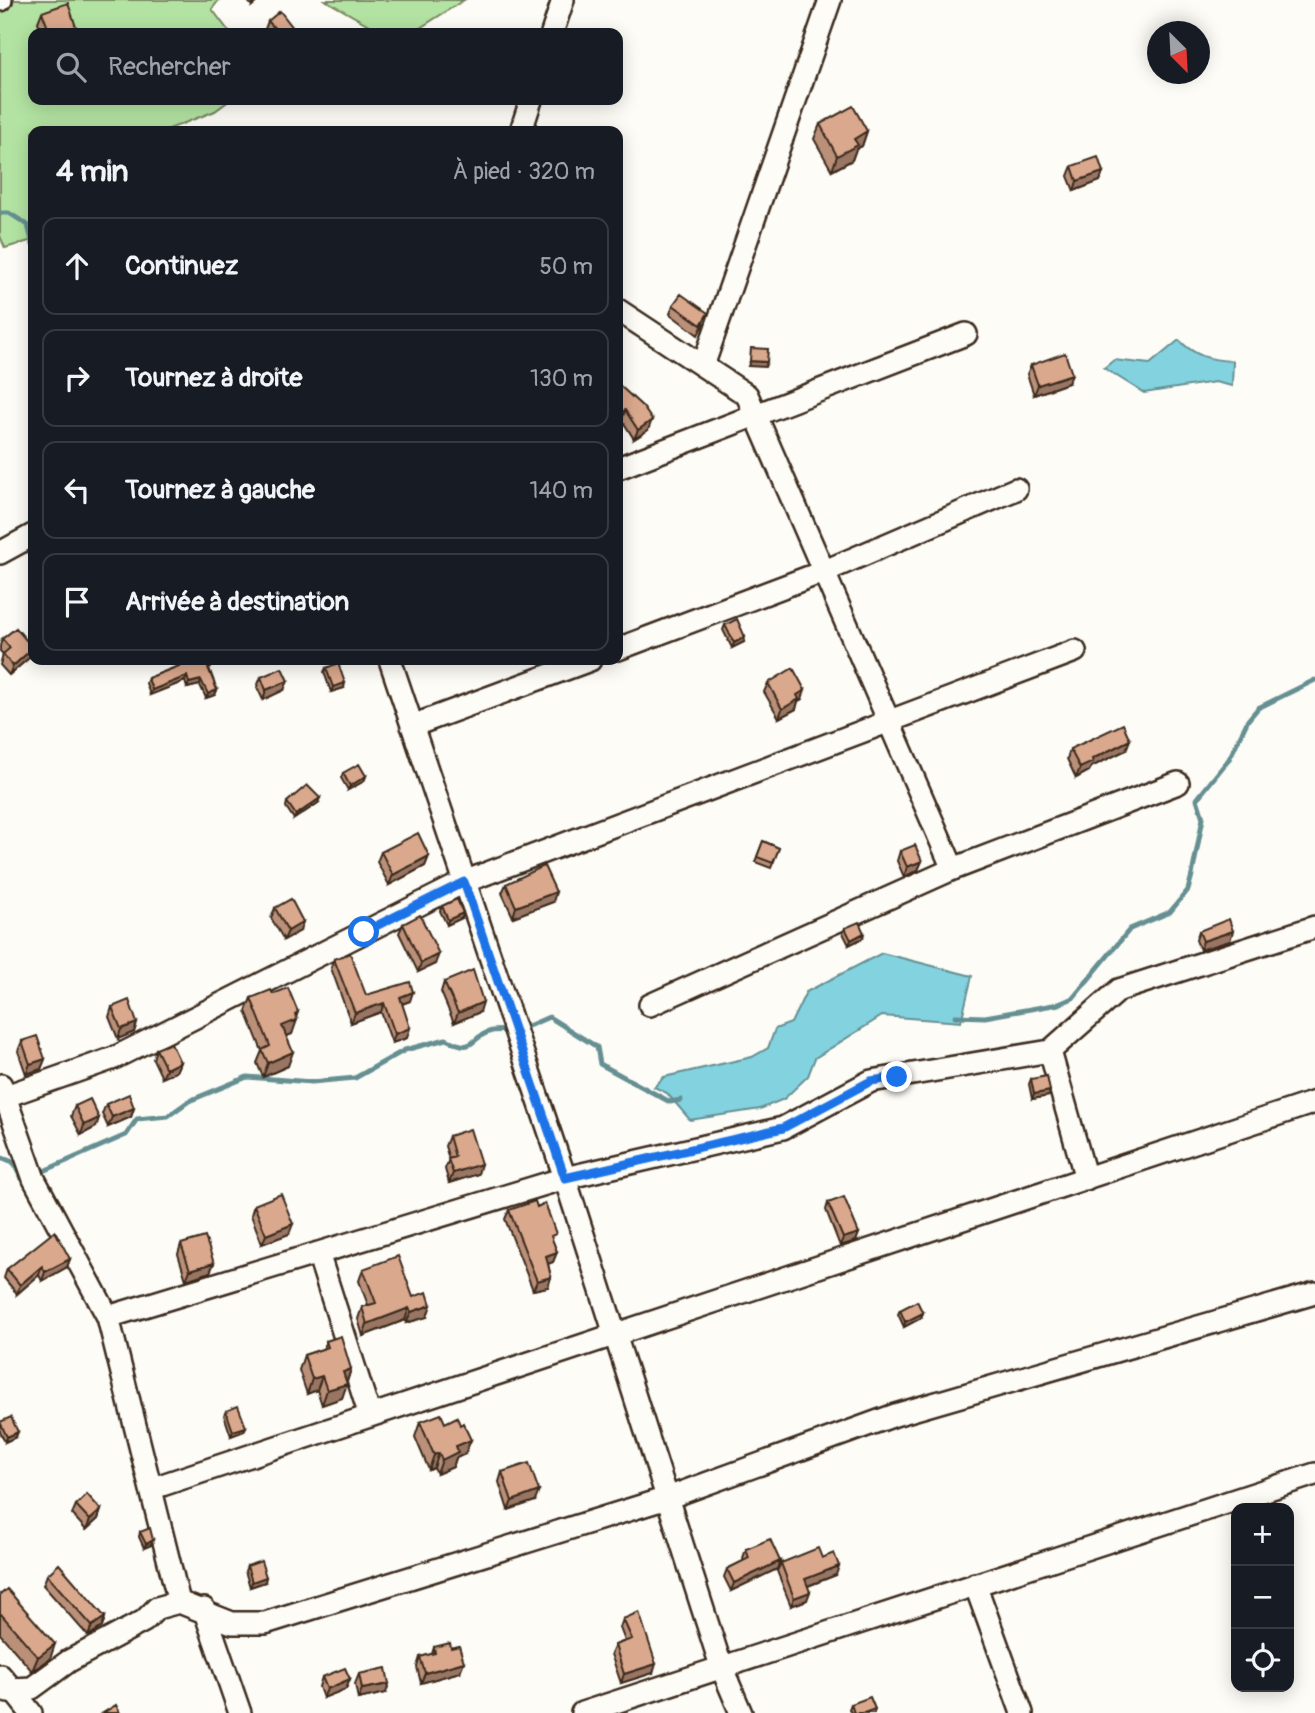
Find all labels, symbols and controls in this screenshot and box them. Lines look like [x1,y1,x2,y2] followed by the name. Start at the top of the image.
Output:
[1147,21,1210,84] north arrow
[28,28,623,105] search box
[52,48,90,86] icon: search
[108,51,231,83] text: Rechercher
[56,153,129,190] text: 4 min
[453,157,595,186] text: À pied · 320 m
[58,247,96,285] icon: ahead
[125,250,238,282] text: Continuez
[539,252,593,281] text: 50 m
[58,359,96,397] icon: right
[125,362,302,394] text: Tournez à droite
[530,364,593,393] text: 130 m
[58,471,96,509] icon: left
[125,474,315,506] text: Tournez à gauche
[530,476,593,505] text: 140 m
[58,583,96,621] icon: arrive
[125,586,349,618] text: Arrivée à destination
[348,916,379,947] route start
[881,1061,912,1092] route end
[1231,1503,1294,1692] map controls
[1231,1503,1294,1566] button: +
[1231,1566,1294,1629] button: −
[1231,1629,1294,1692] button: locate

